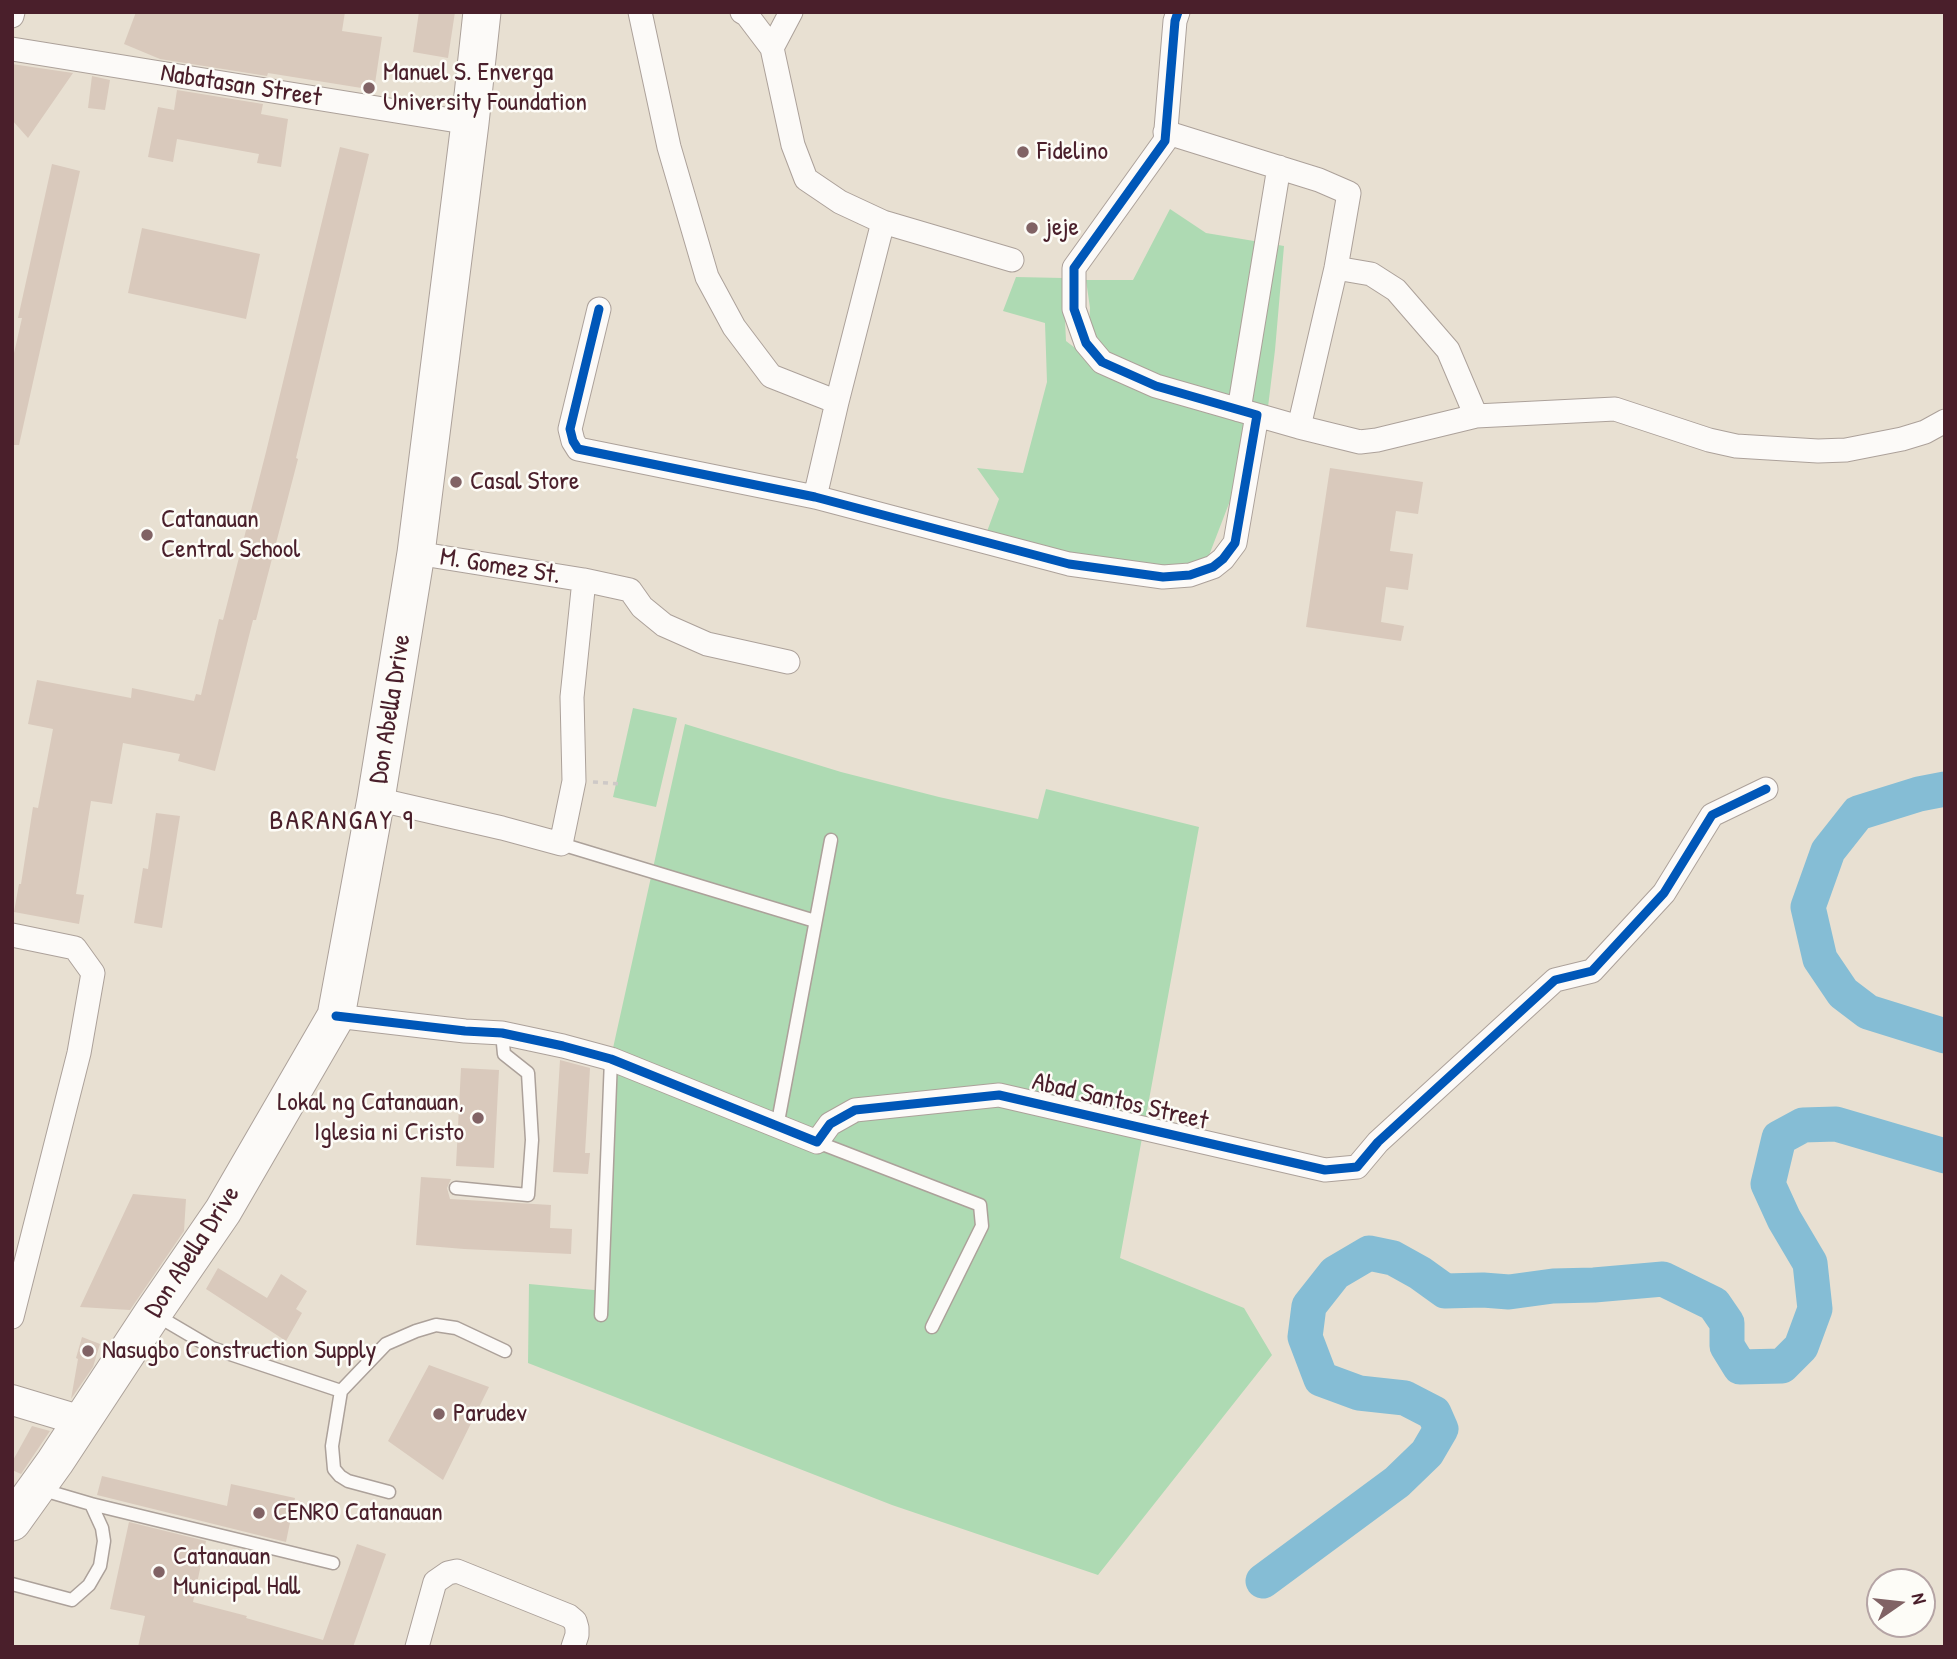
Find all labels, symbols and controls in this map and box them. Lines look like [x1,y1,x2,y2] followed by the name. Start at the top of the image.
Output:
[383,57,587,119] place label: Manuel S. Enverga University Foundation
[158,58,324,114] street label: Nabatasan Street
[361,80,377,96] marker: Manuel S. Enverga University Foundation
[1037,136,1108,168] place label: Fidelino
[1015,144,1031,160] marker: Fidelino
[1046,212,1079,244] place label: jeje
[1024,220,1040,236] marker: jeje
[470,466,579,498] place label: Casal Store
[448,474,464,490] marker: Casal Store
[161,504,300,566] place label: Catanauan Central School
[139,527,155,543] marker: Catanauan Central School
[438,542,562,592] street label: M. Gomez St.
[364,632,418,786] street label: Don Abella Drive
[271,805,413,839] district label: BARANGAY 9
[1029,1067,1211,1137] street label: Abad Santos Street
[278,1087,464,1148] place label: Lokal ng Catanauan, Iglesia ni Cristo
[470,1110,486,1126] marker: Lokal ng Catanauan, Iglesia ni Cristo
[139,1180,247,1324] street label: Don Abella Drive
[102,1335,377,1367] place label: Nasugbo Construction Supply
[80,1343,96,1359] marker: Nasugbo Construction Supply
[453,1398,527,1430] place label: Parudev
[431,1406,447,1422] marker: Parudev
[273,1497,443,1529] place label: CENRO Catanauan
[251,1505,267,1521] marker: CENRO Catanauan
[173,1541,300,1602] place label: Catanauan Municipal Hall
[151,1564,167,1580] marker: Catanauan Municipal Hall
[1866,1568,1936,1638] north arrow
[1906,1590,1933,1606] text: N

